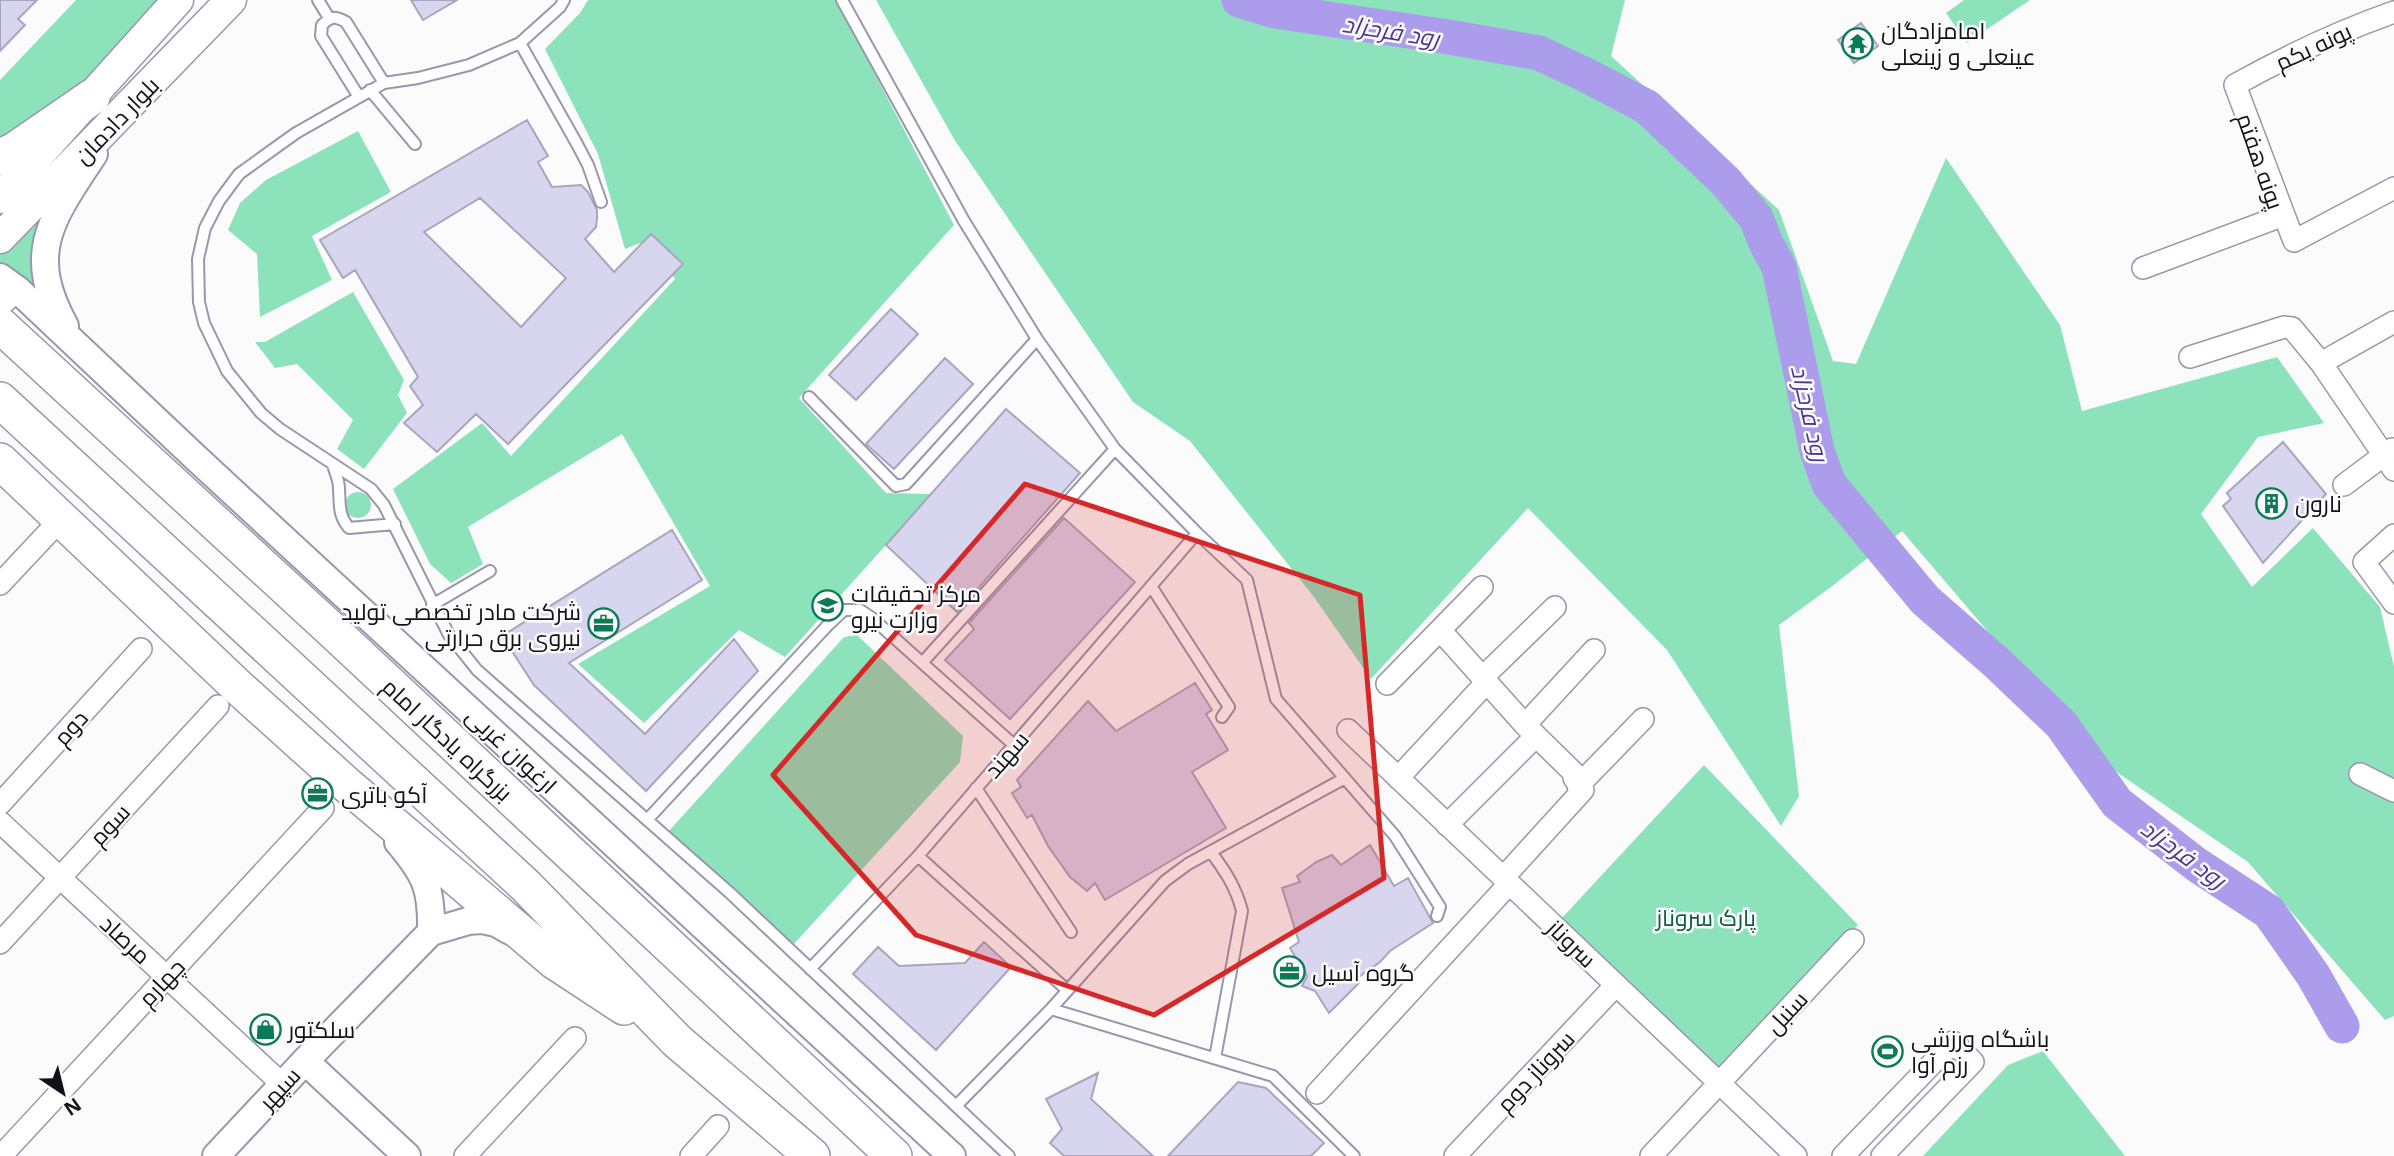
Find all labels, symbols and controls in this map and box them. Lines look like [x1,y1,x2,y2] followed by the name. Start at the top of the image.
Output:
[1340,6,1443,54] water label: رود فرحزاد
[1881,14,2036,72] place label: امامزادگان عینعلی و زینعلی
[2269,14,2357,79] street label: پونه یکم
[1841,26,1875,60] temple icon: امامزادگان عینعلی و زینعلی
[66,69,166,171] street label: بلوار دادمان
[2229,109,2292,214] street label: پونه هفتم
[1784,362,1838,466] water label: رود فرحزاد
[2255,486,2289,520] building icon: نارون
[2295,487,2342,519] place label: نارون
[851,577,981,635] place label: مرکز تحقیقات وزارت نیرو
[811,589,845,623] school or university icon: مرکز تحقیقات وزارت نیرو
[341,595,581,653] place label: شرکت مادر تخصصی تولید نیروی برق حرارتی
[587,607,621,641] office icon: شرکت مادر تخصصی تولید نیروی برق حرارتی
[375,670,520,809] street label: بزرگراه یادگار امام
[460,700,564,800] street label: ارغوان غربی
[45,702,95,753] street label: دوم
[976,723,1036,785] street label: سهند
[301,777,335,811] office icon: آکو باتری
[341,778,427,810] place label: آکو باتری
[81,796,137,853] street label: سوم
[2135,811,2235,896] water label: رود فرحزاد
[1654,901,1756,933] park label: پارک سروناز
[94,907,158,971] street label: مرصاد
[1539,910,1604,974] street label: سروناز
[130,951,192,1014] street label: چهارم
[1272,955,1306,989] office icon: گروه آسیل
[1312,956,1414,988] place label: گروه آسیل
[1758,983,1814,1041] street label: سنبل
[248,1012,282,1046] shop icon: سلکتور
[286,1013,355,1045] place label: سلکتور
[1911,1022,2049,1081] place label: باشگاه ورزشی رزم آوا
[1489,1023,1582,1120] street label: سروناز دوم
[1871,1034,1905,1068] sports icon: باشگاه ورزشی رزم آوا
[28,1058,98,1128] north arrow
[250,1060,307,1118] street label: سپهر
[59,1092,87,1122] text: N

